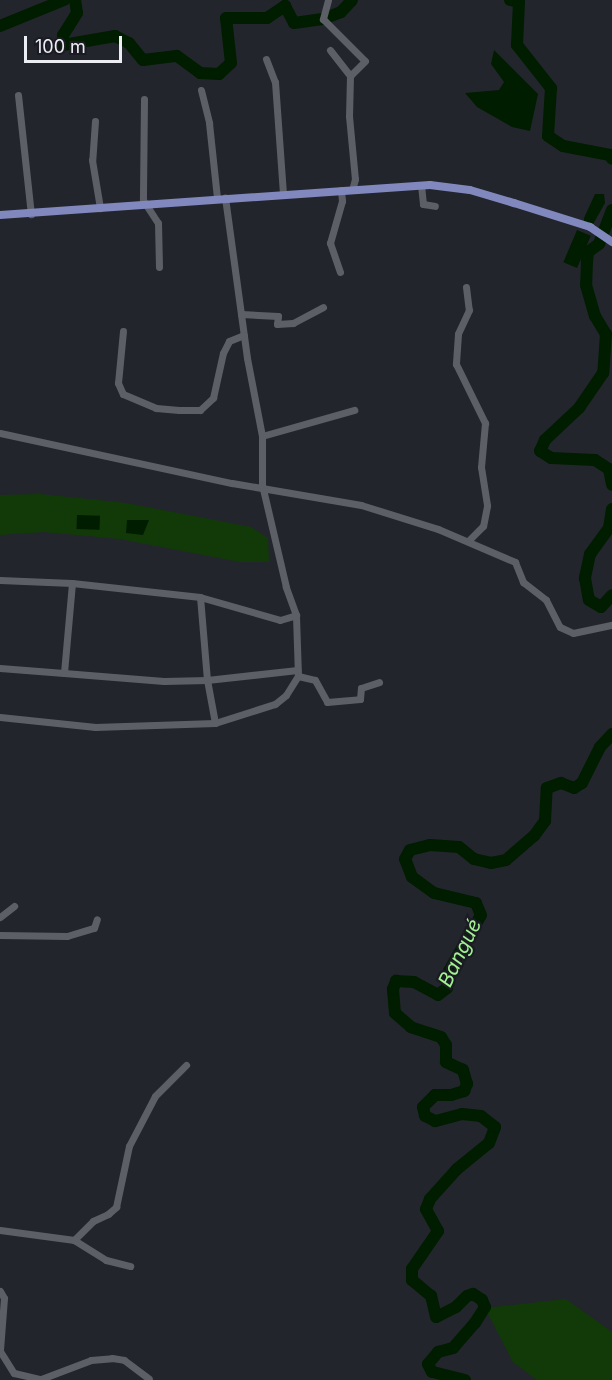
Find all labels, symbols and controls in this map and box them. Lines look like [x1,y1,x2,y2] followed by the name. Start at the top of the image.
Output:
[27,24,124,62] scale bar
[35,36,86,57] text: 100 m
[433,915,487,991] water label: Bangué

